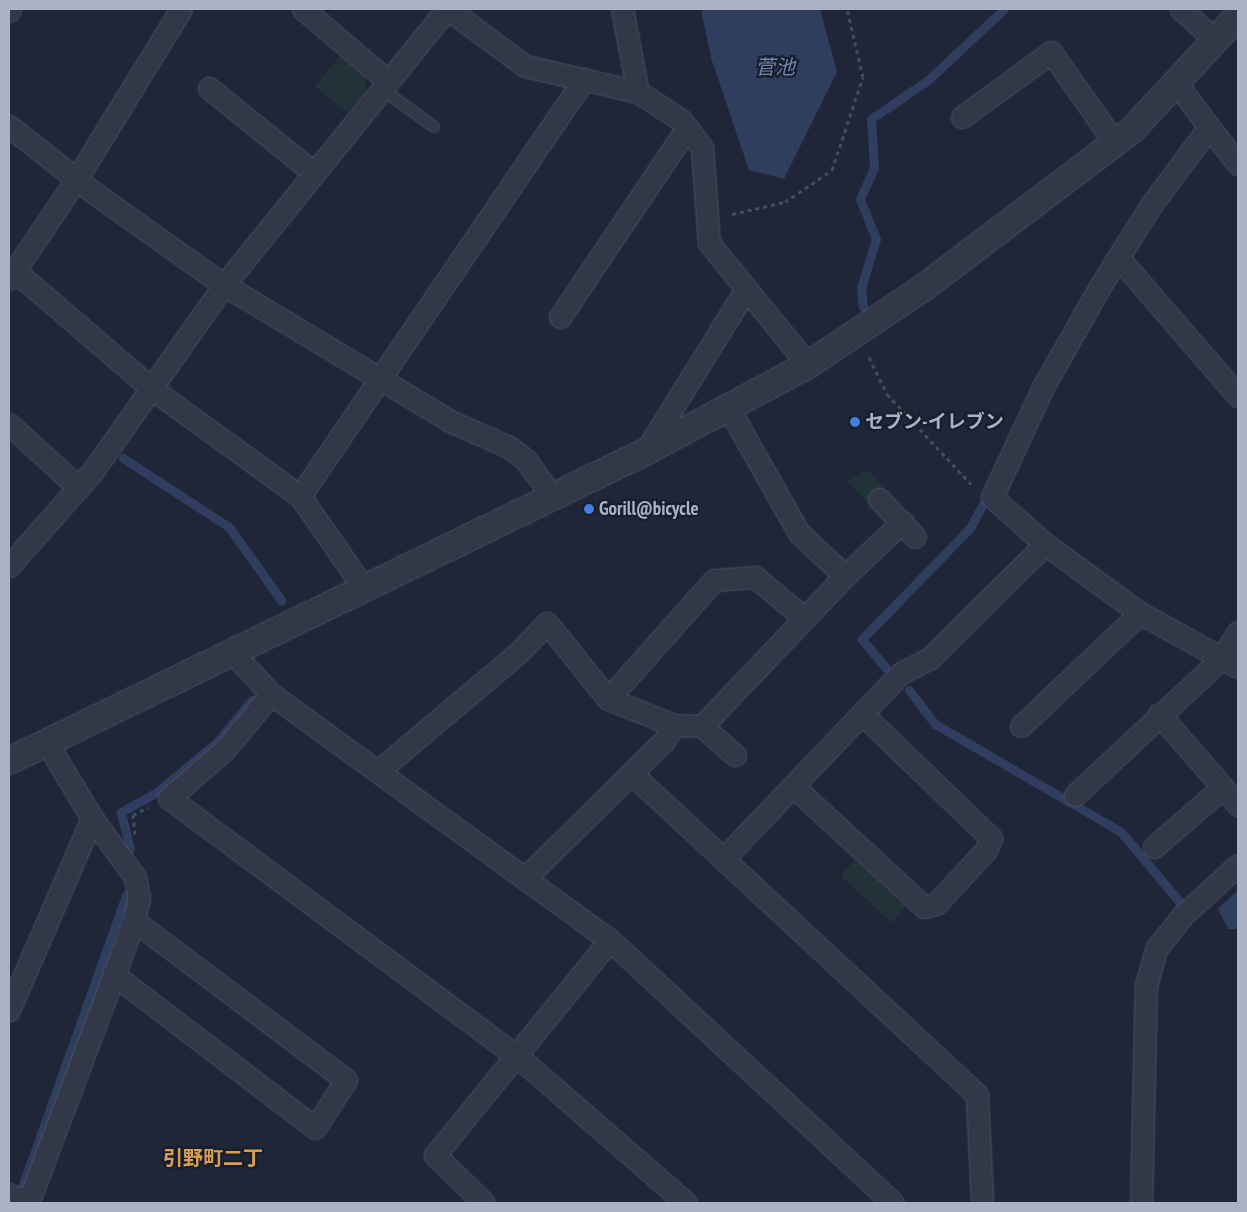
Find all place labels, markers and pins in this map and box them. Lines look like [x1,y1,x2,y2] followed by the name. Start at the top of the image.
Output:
[865,411,1004,433] place label: セブン-イレブン
[849,416,861,428] marker: セブン-イレブン
[599,498,699,520] place label: Gorill@bicycle
[583,503,595,515] marker: Gorill@bicycle

